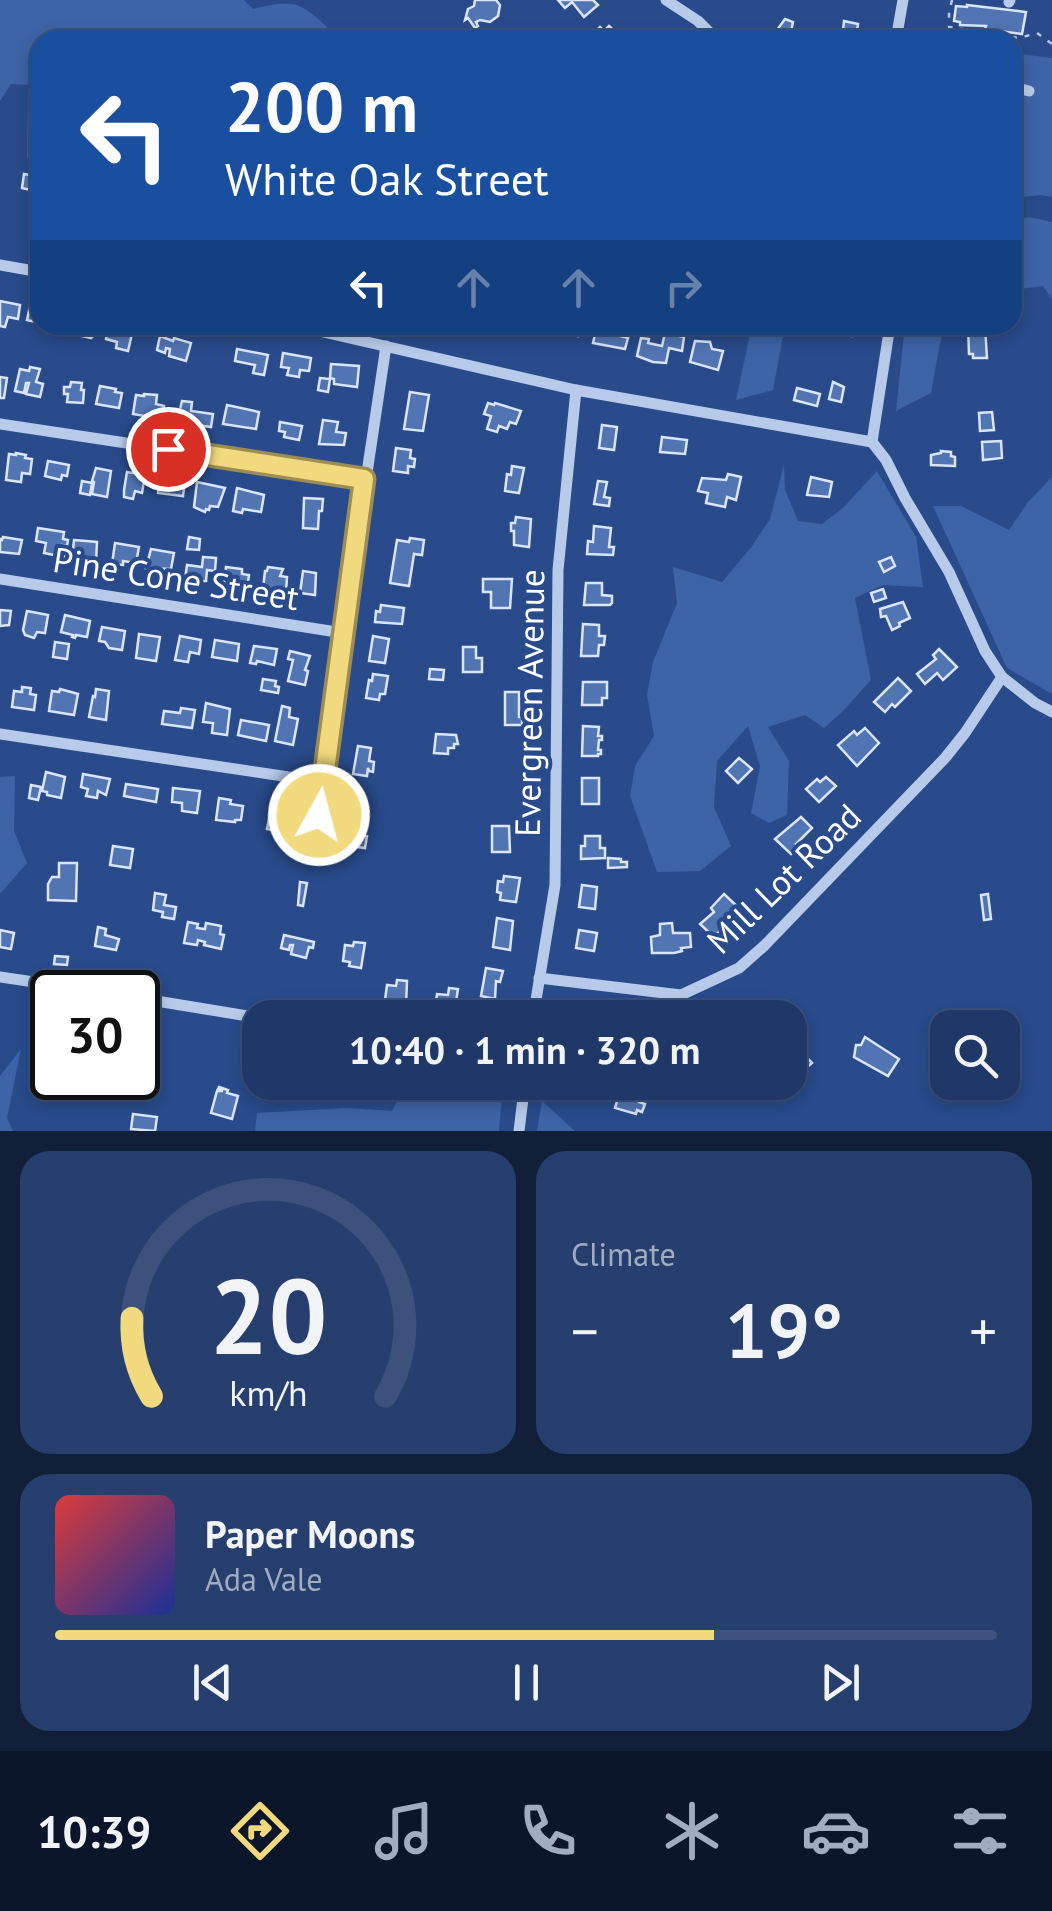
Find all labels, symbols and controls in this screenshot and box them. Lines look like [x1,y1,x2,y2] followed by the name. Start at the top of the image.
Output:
[225,61,418,151] text: 200 m
[60,70,190,200] icon: left
[225,149,549,207] text: White Oak Street
[341,260,396,315] icon: left
[446,260,501,315] icon: ahead
[551,260,606,315] icon: ahead
[656,260,711,315] icon: right
[126,407,211,492] pin
[141,422,196,477] icon: arrive
[50,536,303,620] street label: Pine Cone Street
[504,569,554,837] street label: Evergreen Avenue
[267,763,371,867] position arrow
[696,793,870,963] street label: Mill Lot Road
[30,970,160,1100] speed limit sign: 30
[930,1010,1020,1100] map controls
[930,1010,1020,1100] button: search
[349,1025,700,1074] text: 10:40 · 1 min · 320 m
[571,1233,676,1275] text: Climate
[209,1248,327,1383] text: 20
[725,1282,843,1379] text: 19°
[571,1295,599,1366] text: −
[969,1295,997,1366] text: +
[229,1370,307,1416] text: km/h
[205,1509,415,1558] text: Paper Moons
[205,1558,322,1600] text: Ada Vale
[185,1655,240,1710] icon: previous
[499,1655,554,1710] icon: pause
[813,1655,868,1710] icon: next
[225,1796,295,1866] icon: directions
[369,1796,439,1866] icon: music
[513,1796,583,1866] icon: phone
[657,1796,727,1866] icon: climate
[801,1796,871,1866] icon: car
[945,1796,1015,1866] icon: filters
[37,1802,151,1860] text: 10:39

